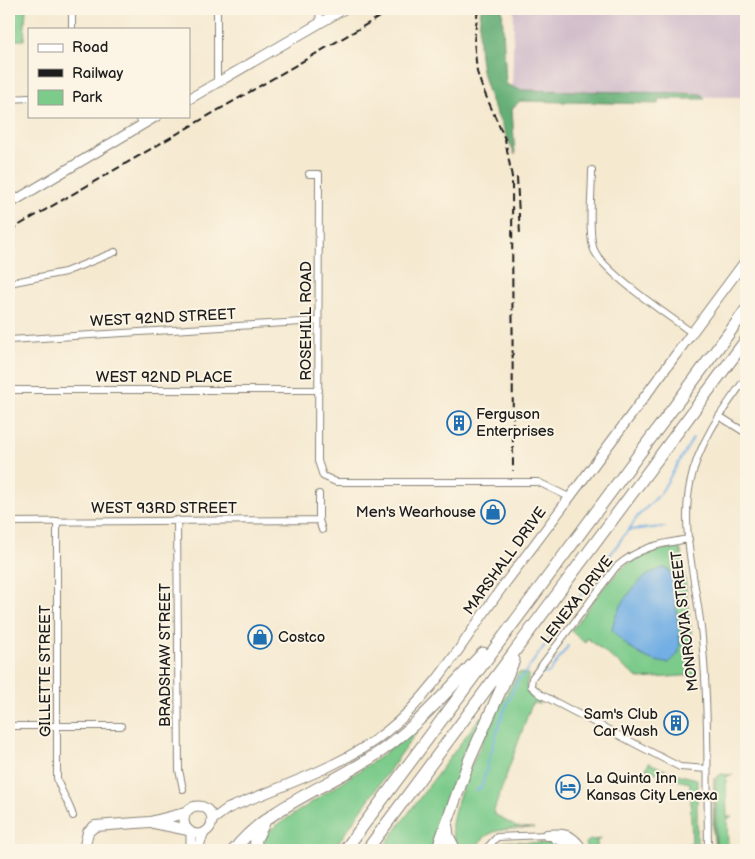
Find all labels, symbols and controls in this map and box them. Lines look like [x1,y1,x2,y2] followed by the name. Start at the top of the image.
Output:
[28,28,190,118] legend
[72,38,108,57] text: Road
[72,64,123,83] text: Railway
[72,88,103,107] text: Park
[297,261,316,381] street label: ROSEHILL ROAD
[90,305,236,331] street label: WEST 92ND STREET
[96,368,232,387] street label: WEST 92ND PLACE
[476,405,555,441] place label: Ferguson Enterprises
[446,410,472,436] building icon: Ferguson Enterprises
[91,499,237,518] street label: WEST 93RD STREET
[480,499,506,525] shop icon: Men's Wearhouse
[356,503,476,522] place label: Men's Wearhouse
[459,503,551,619] street label: MARSHALL DRIVE
[667,550,703,692] street label: MONROVIA STREET
[537,552,617,648] street label: LENEXA DRIVE
[156,583,175,727] street label: BRADSHAW STREET
[36,605,55,737] street label: GILLETTE STREET
[247,624,273,650] shop icon: Costco
[278,628,325,647] place label: Costco
[584,705,659,741] place label: Sam's Club Car Wash
[663,710,689,736] building icon: Sam's Club Car Wash
[586,769,718,805] place label: La Quinta Inn Kansas City Lenexa
[555,774,581,800] hotel icon: La Quinta Inn Kansas City Lenexa

